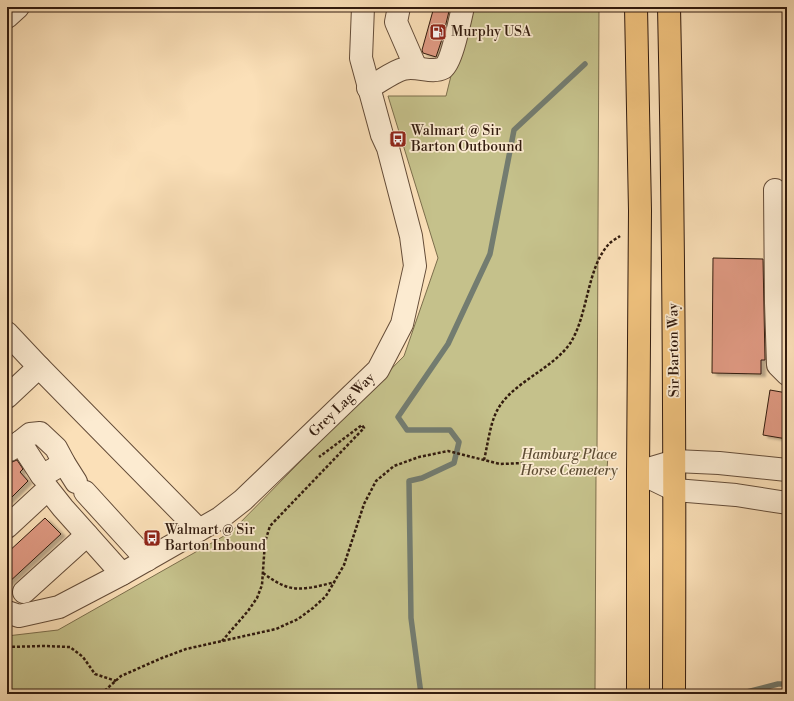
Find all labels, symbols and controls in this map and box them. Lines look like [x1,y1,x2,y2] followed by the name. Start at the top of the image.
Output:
[428,22,448,42] fuel station icon: Murphy USA
[451,23,532,41] place label: Murphy USA
[410,122,522,156] place label: Walmart @ Sir Barton Outbound
[388,129,408,149] bus stop icon: Walmart @ Sir Barton Outbound
[664,302,684,397] street label: Sir Barton Way
[305,369,379,441] street label: Grey Lag Way
[519,446,618,480] park label: Hamburg Place Horse Cemetery
[164,521,266,555] place label: Walmart @ Sir Barton Inbound
[142,528,162,548] bus stop icon: Walmart @ Sir Barton Inbound

